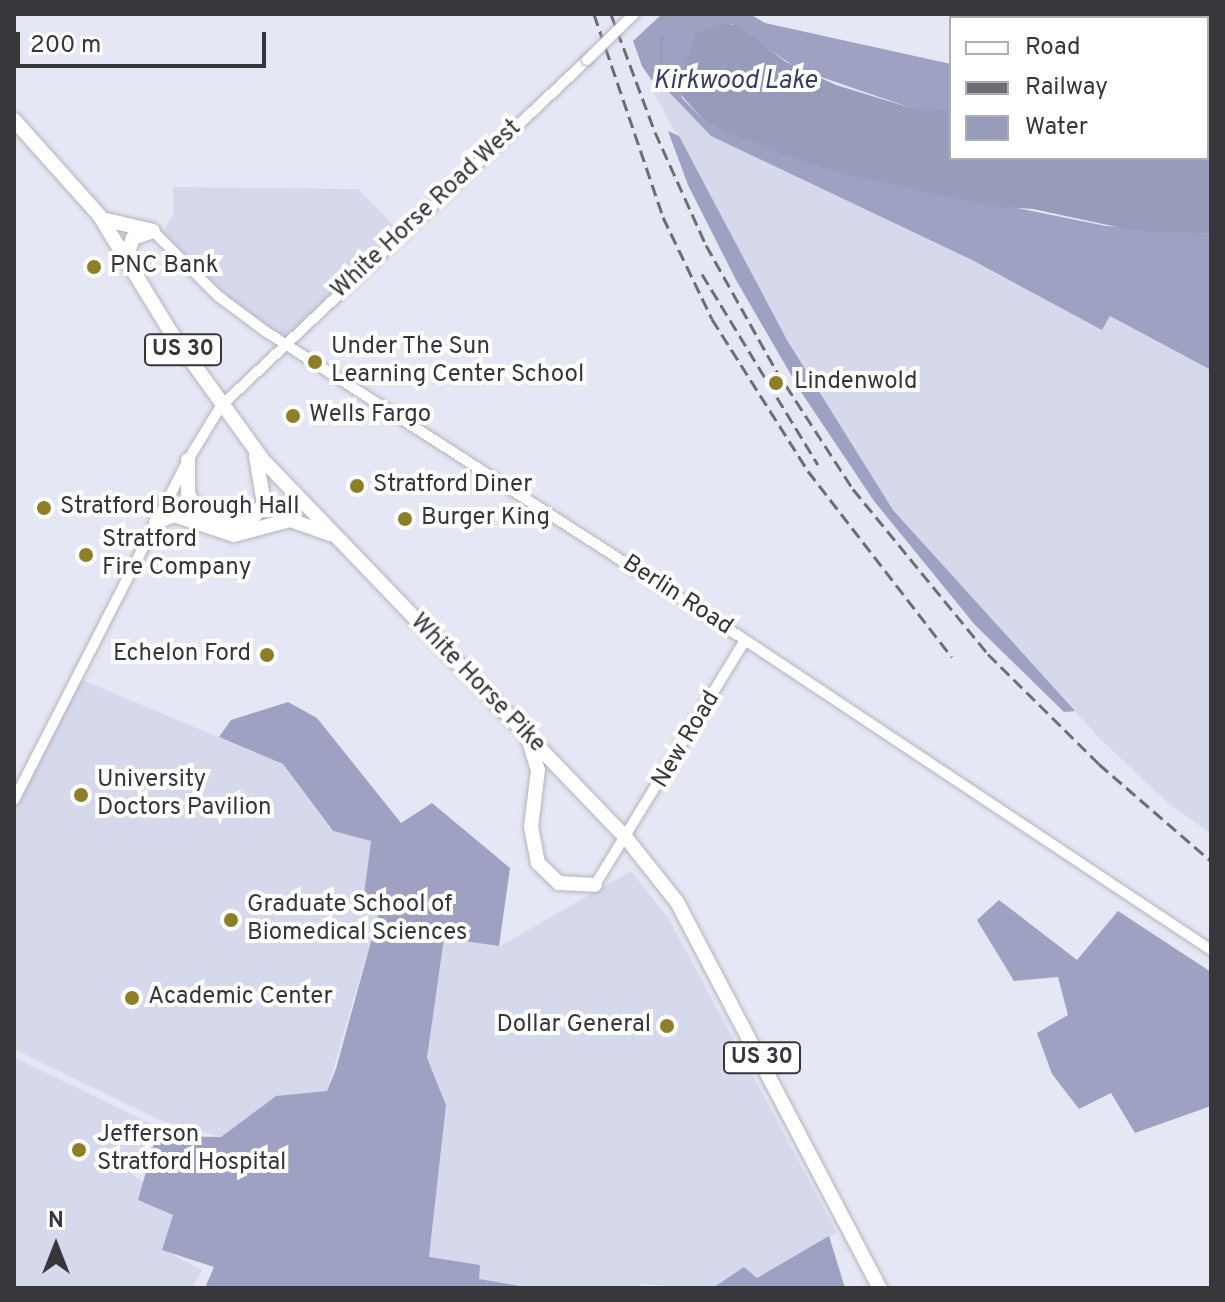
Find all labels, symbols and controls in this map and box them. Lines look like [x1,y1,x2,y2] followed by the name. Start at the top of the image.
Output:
[20,16,270,66] scale bar
[949,16,1209,160] legend
[30,31,101,61] text: 200 m
[1025,33,1081,63] text: Road
[653,66,817,98] water label: Kirkwood Lake
[1025,73,1108,103] text: Railway
[1025,113,1088,143] text: Water
[326,114,528,306] street label: White Horse Road West
[110,253,218,281] place label: PNC Bank
[85,258,103,276] marker: PNC Bank
[143,332,223,368] road number: US 30
[331,334,584,390] place label: Under The Sun Learning Center School
[306,353,324,371] marker: Under The Sun Learning Center School
[794,369,917,397] place label: Lindenwold
[765,372,787,394] marker: Lindenwold
[309,402,431,430] place label: Wells Fargo
[284,407,302,425] marker: Wells Fargo
[373,472,533,500] place label: Stratford Diner
[348,477,366,495] marker: Stratford Diner
[60,494,299,522] place label: Stratford Borough Hall
[35,499,53,517] marker: Stratford Borough Hall
[421,505,550,533] place label: Burger King
[396,510,414,528] marker: Burger King
[102,527,251,583] place label: Stratford Fire Company
[77,546,95,564] marker: Stratford Fire Company
[617,550,737,642] street label: Berlin Road
[403,609,551,759] street label: White Horse Pike
[113,641,251,669] place label: Echelon Ford
[258,646,276,664] marker: Echelon Ford
[647,686,727,794] street label: New Road
[97,767,272,823] place label: University Doctors Pavilion
[72,786,90,804] marker: University Doctors Pavilion
[247,892,467,948] place label: Graduate School of Biomedical Sciences
[222,911,240,929] marker: Graduate School of Biomedical Sciences
[148,984,333,1012] place label: Academic Center
[123,989,141,1007] marker: Academic Center
[497,1012,651,1040] place label: Dollar General
[658,1017,676,1035] marker: Dollar General
[722,1040,802,1076] road number: US 30
[97,1122,286,1178] place label: Jefferson Stratford Hospital
[68,1139,90,1161] marker: Jefferson Stratford Hospital
[16,1206,96,1286] north arrow
[48,1208,64,1235] text: N

